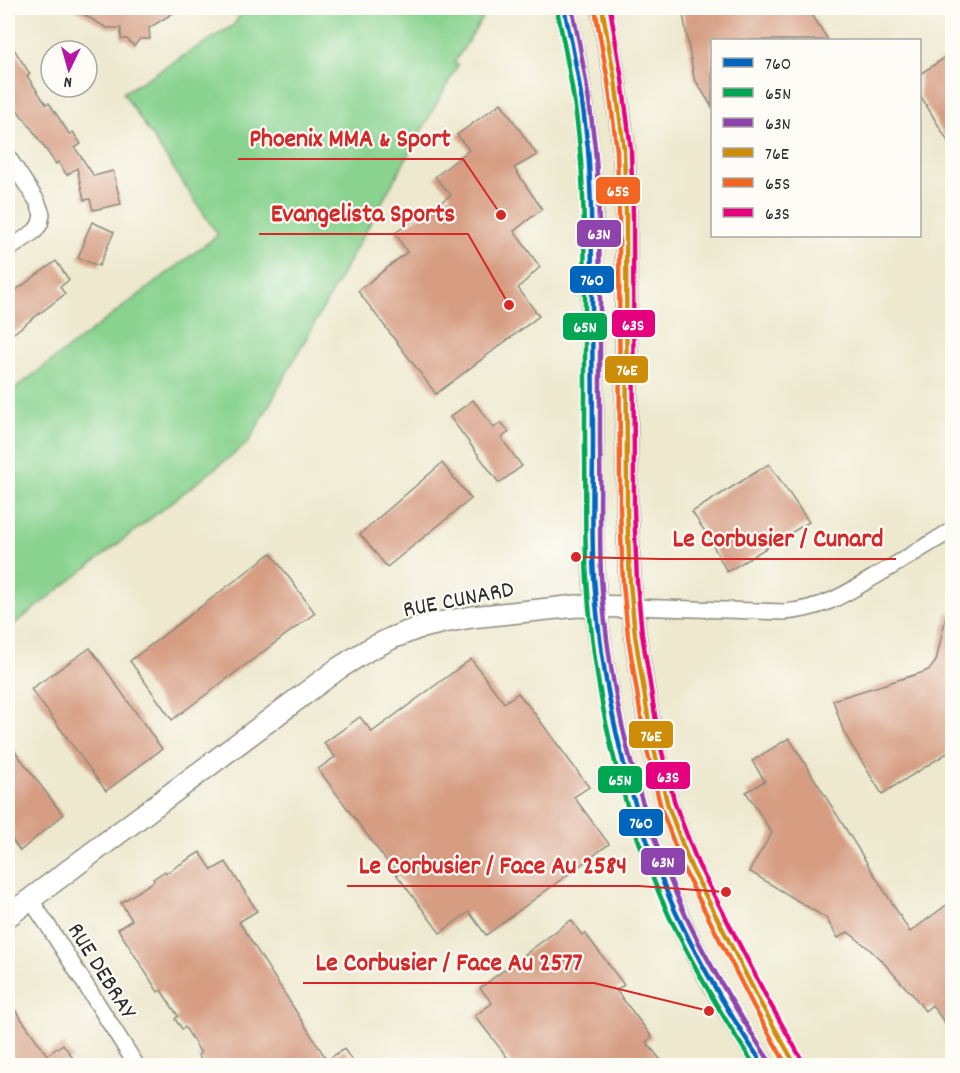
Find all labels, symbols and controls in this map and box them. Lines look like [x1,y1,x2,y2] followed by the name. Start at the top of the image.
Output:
[39,39,99,99] north arrow
[711,39,921,237] legend
[765,53,791,78] text: 76O
[63,70,73,93] text: N
[765,83,791,108] text: 65N
[765,113,791,138] text: 63N
[238,115,463,159] callout: Phoenix MMA & Sport
[249,122,451,159] text: Phoenix MMA & Sport
[765,143,789,168] text: 76E
[765,173,790,198] text: 65S
[595,176,641,205] line badge: 65S
[607,181,629,204] text: 65S
[259,190,468,234] callout: Evangelista Sports
[271,197,455,234] text: Evangelista Sports
[765,203,790,228] text: 63S
[576,219,622,248] line badge: 63N
[588,224,611,247] text: 63N
[569,265,615,294] line badge: 76O
[580,270,604,293] text: 76O
[611,309,656,338] line badge: 63S
[562,312,608,341] line badge: 65N
[622,315,644,338] text: 63S
[573,317,597,340] text: 65N
[604,355,649,384] line badge: 76E
[616,360,638,383] text: 76E
[661,515,896,559] callout: Le Corbusier / Cunard
[673,522,883,559] text: Le Corbusier / Cunard
[400,574,517,628] street label: RUE CUNARD
[628,720,674,749] line badge: 76E
[640,726,662,749] text: 76E
[645,761,691,790] line badge: 63S
[597,765,643,794] line badge: 65N
[657,767,679,790] text: 63S
[608,770,632,793] text: 65N
[618,808,664,837] line badge: 76O
[629,813,653,836] text: 76O
[347,842,639,886] callout: Le Corbusier / Face Au 2584
[640,847,686,876] line badge: 63N
[359,849,627,886] text: Le Corbusier / Face Au 2584
[652,852,675,875] text: 63N
[57,917,144,1027] street label: RUE DEBRAY
[303,939,594,983] callout: Le Corbusier / Face Au 2577
[316,946,583,983] text: Le Corbusier / Face Au 2577

